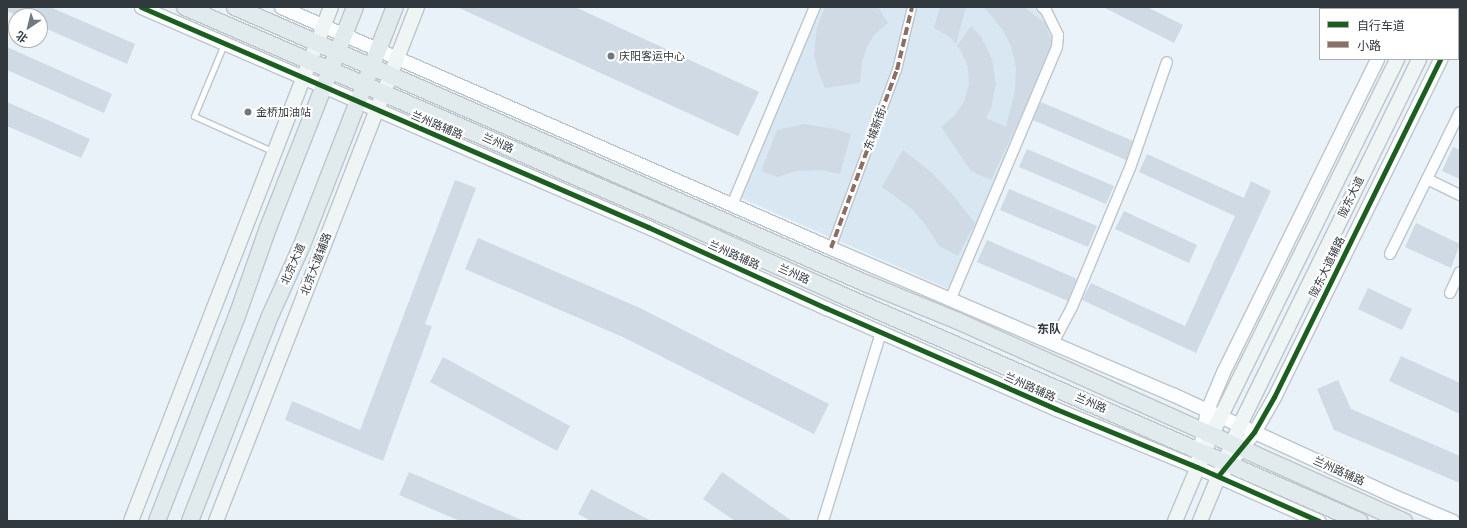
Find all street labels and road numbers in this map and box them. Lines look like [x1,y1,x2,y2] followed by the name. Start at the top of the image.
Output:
[861,106,889,152] street label: 东城新街
[409,108,465,142] street label: 兰州路辅路
[480,130,516,156] street label: 兰州路
[1335,174,1367,220] street label: 陇东大道
[298,231,334,297] street label: 北京大道辅路
[1307,234,1347,300] street label: 陇东大道辅路
[706,238,762,272] street label: 兰州路辅路
[278,241,308,287] street label: 北京大道
[776,261,812,287] street label: 兰州路
[1002,370,1058,404] street label: 兰州路辅路
[1073,390,1109,416] street label: 兰州路
[1311,454,1367,488] street label: 兰州路辅路

